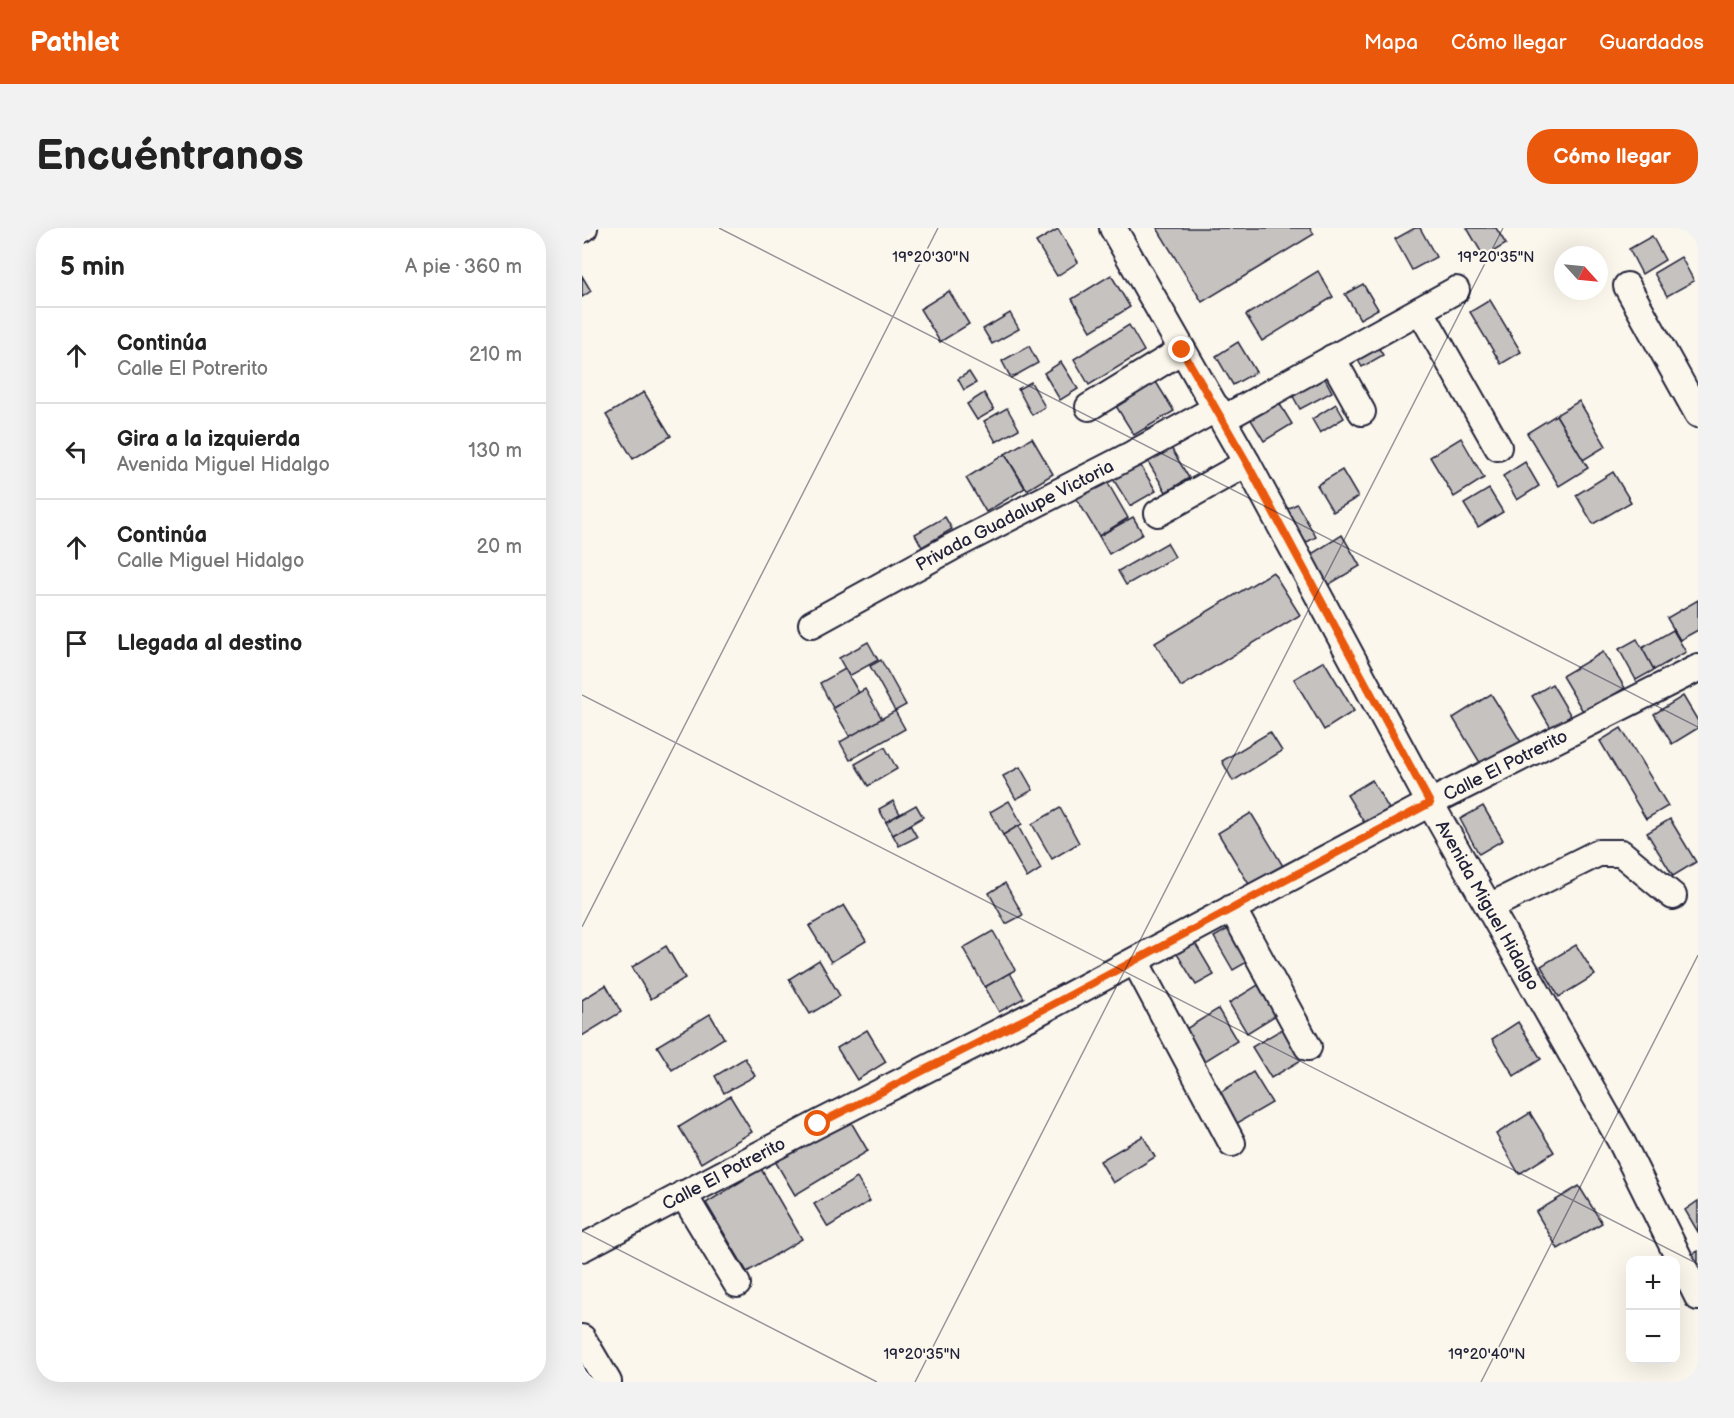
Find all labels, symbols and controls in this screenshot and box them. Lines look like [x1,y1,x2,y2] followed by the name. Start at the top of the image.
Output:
[30,26,119,59] text: Pathlet
[1364,30,1418,55] text: Mapa
[1451,30,1566,55] text: Cómo llegar
[1599,30,1704,55] text: Guardados
[1527,129,1698,184] button: Cómo llegar
[36,131,304,182] text: Encuéntranos
[1554,246,1608,300] north arrow
[892,248,970,267] text: 19°20'30"N
[1457,248,1535,267] text: 19°20'35"N
[60,252,125,283] text: 5 min
[405,255,522,279] text: A pie · 360 m
[117,330,207,357] text: Continúa
[1168,336,1194,362] route end
[60,339,93,372] icon: ahead
[469,343,522,367] text: 210 m
[117,357,268,381] text: Calle El Potrerito
[117,426,301,453] text: Gira a la izquierda
[60,435,93,468] icon: left
[468,439,522,463] text: 130 m
[117,453,330,477] text: Avenida Miguel Hidalgo
[912,455,1117,575] street label: Privada Guadalupe Victoria
[117,522,207,549] text: Continúa
[60,531,93,564] icon: ahead
[477,535,522,559] text: 20 m
[117,549,304,573] text: Calle Miguel Hidalgo
[60,627,93,660] icon: arrive
[117,630,302,657] text: Llegada al destino
[1440,725,1571,805] street label: Calle El Potrerito
[1431,817,1544,994] street label: Avenida Miguel Hidalgo
[804,1110,830,1136] route start
[658,1133,789,1215] street label: Calle El Potrerito
[1626,1256,1680,1364] map controls
[1626,1256,1680,1310] button: +
[1626,1310,1680,1364] button: −
[883,1345,961,1364] text: 19°20'35"N
[1448,1345,1526,1364] text: 19°20'40"N

